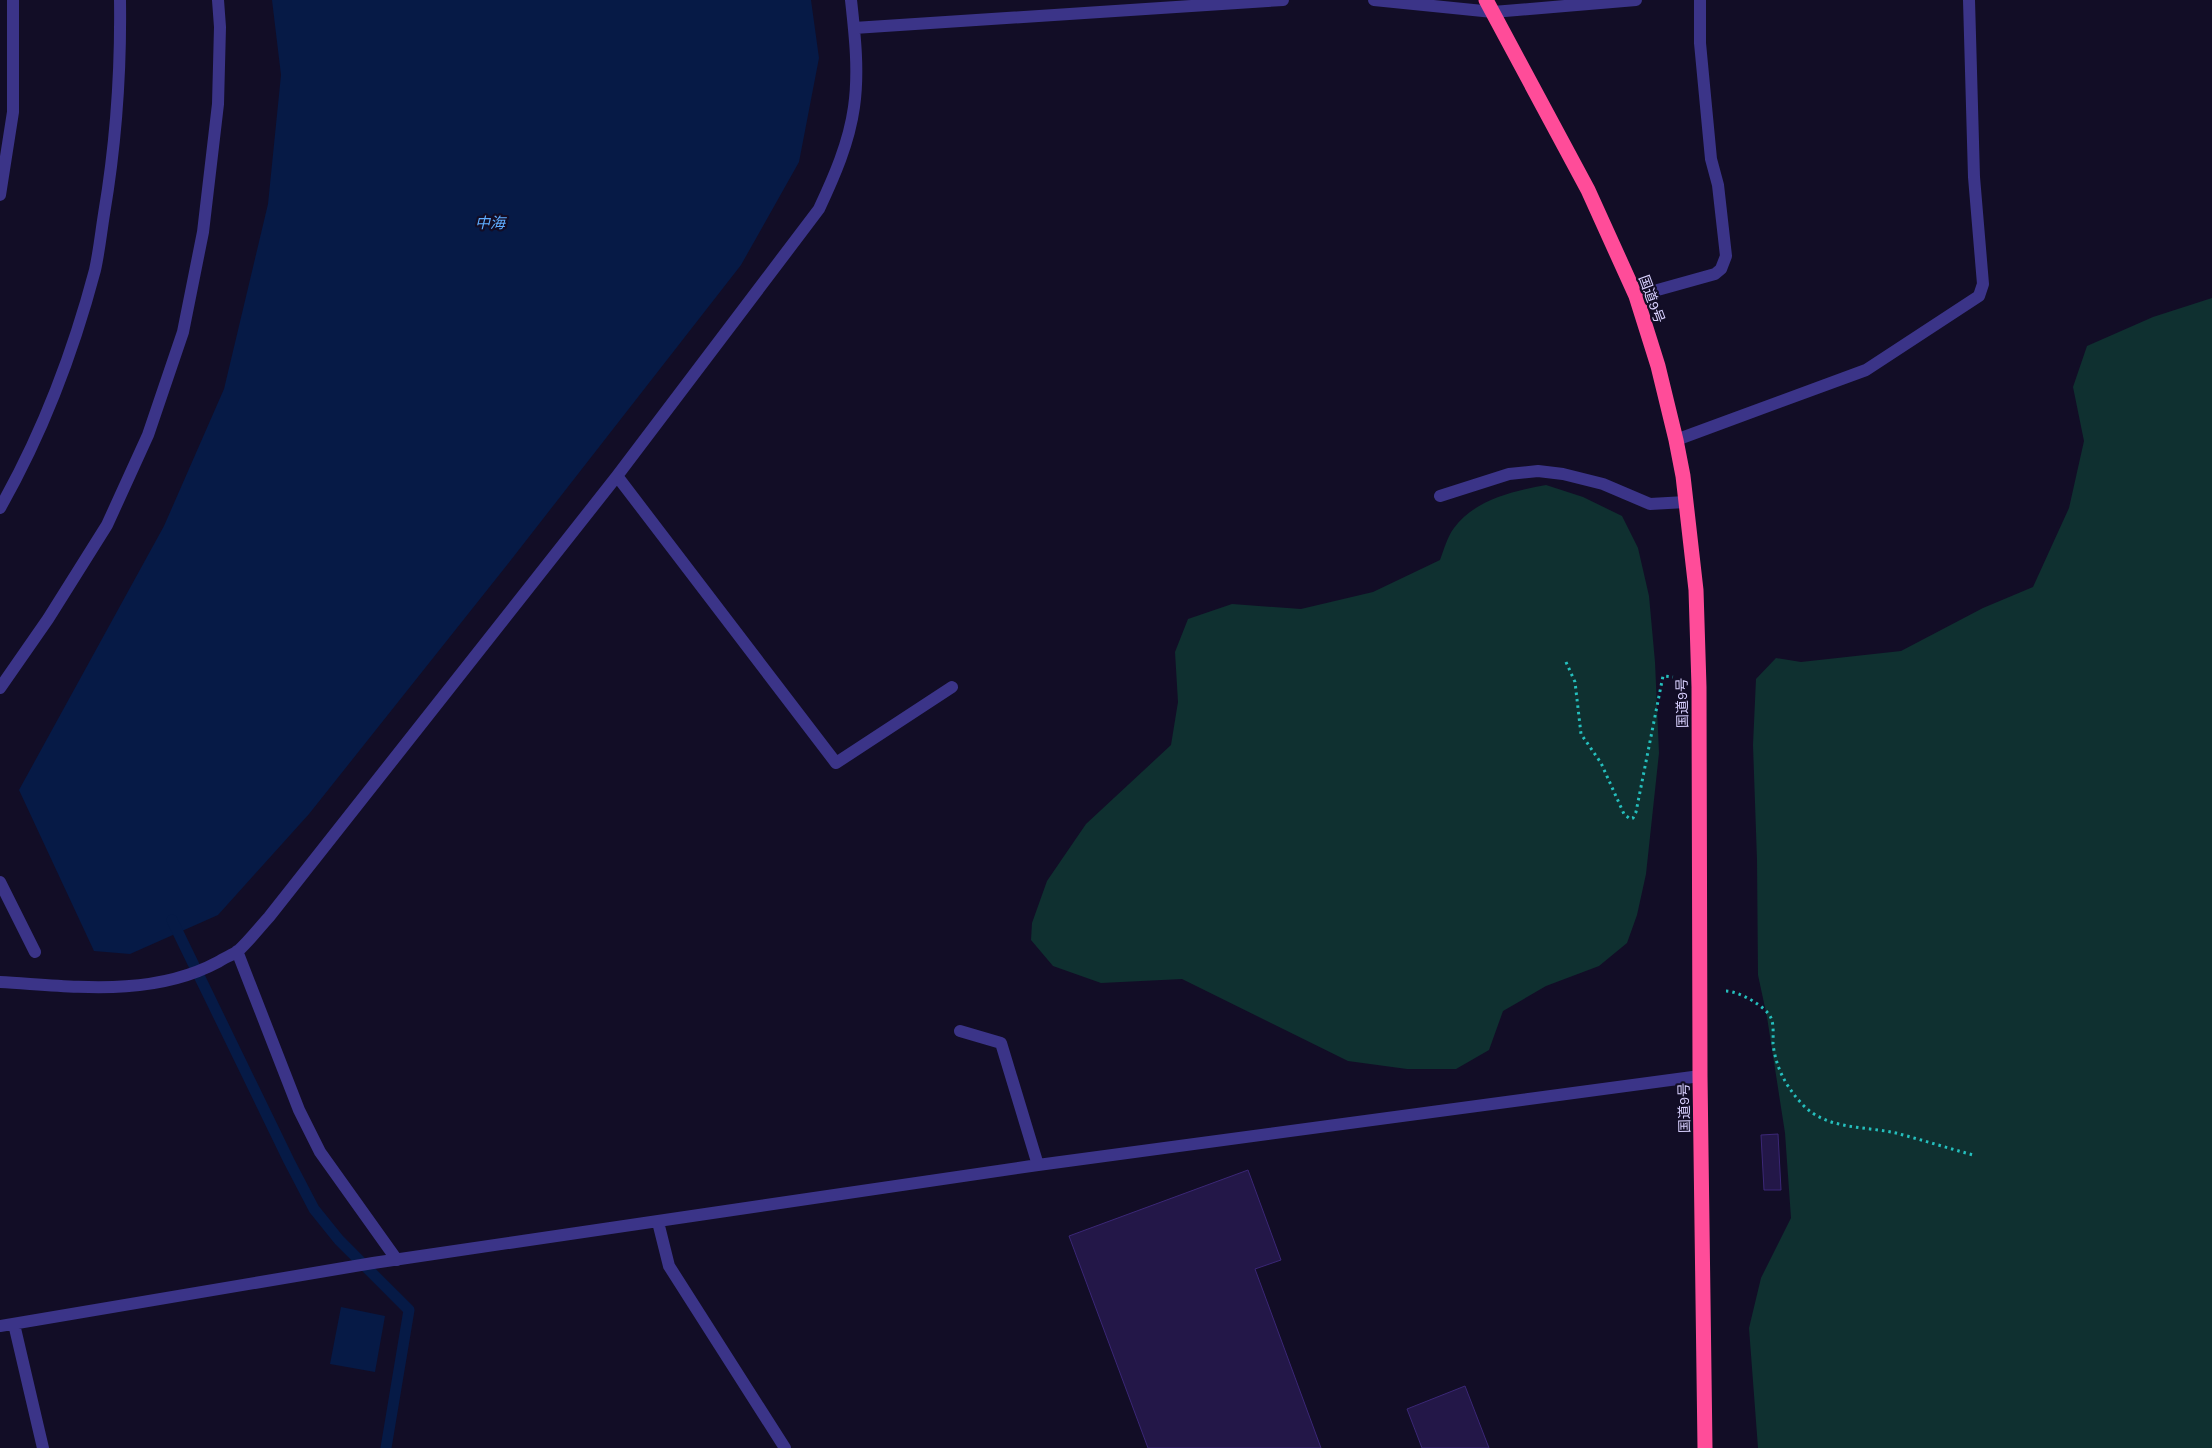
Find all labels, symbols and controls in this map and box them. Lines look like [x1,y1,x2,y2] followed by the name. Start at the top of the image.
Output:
[475,214,507,232] water label: 中海
[1635,273,1668,326] street label: 国道9号
[1674,678,1691,728] street label: 国道9号
[1676,1083,1693,1133] street label: 国道9号

